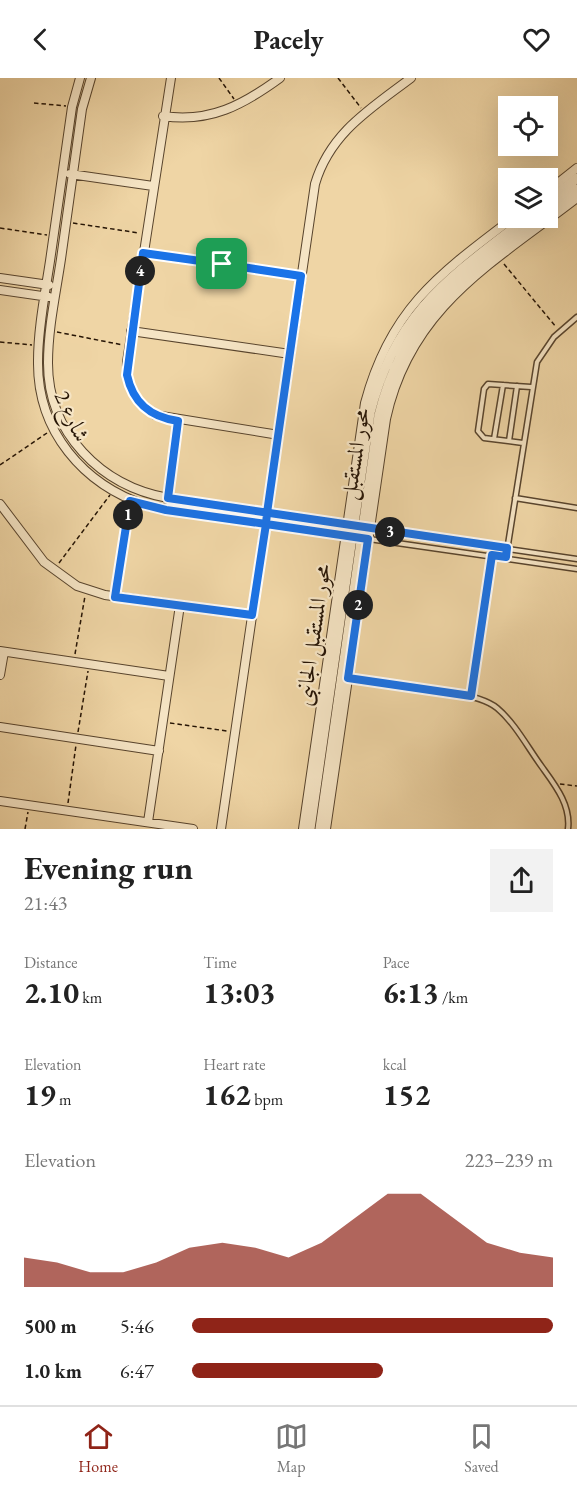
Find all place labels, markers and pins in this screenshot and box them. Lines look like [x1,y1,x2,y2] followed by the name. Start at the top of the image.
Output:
[196,238,247,289] pin
[125,256,155,286] pin: 4
[113,500,143,530] pin: 1
[375,517,405,547] pin: 3
[343,590,373,620] pin: 2

